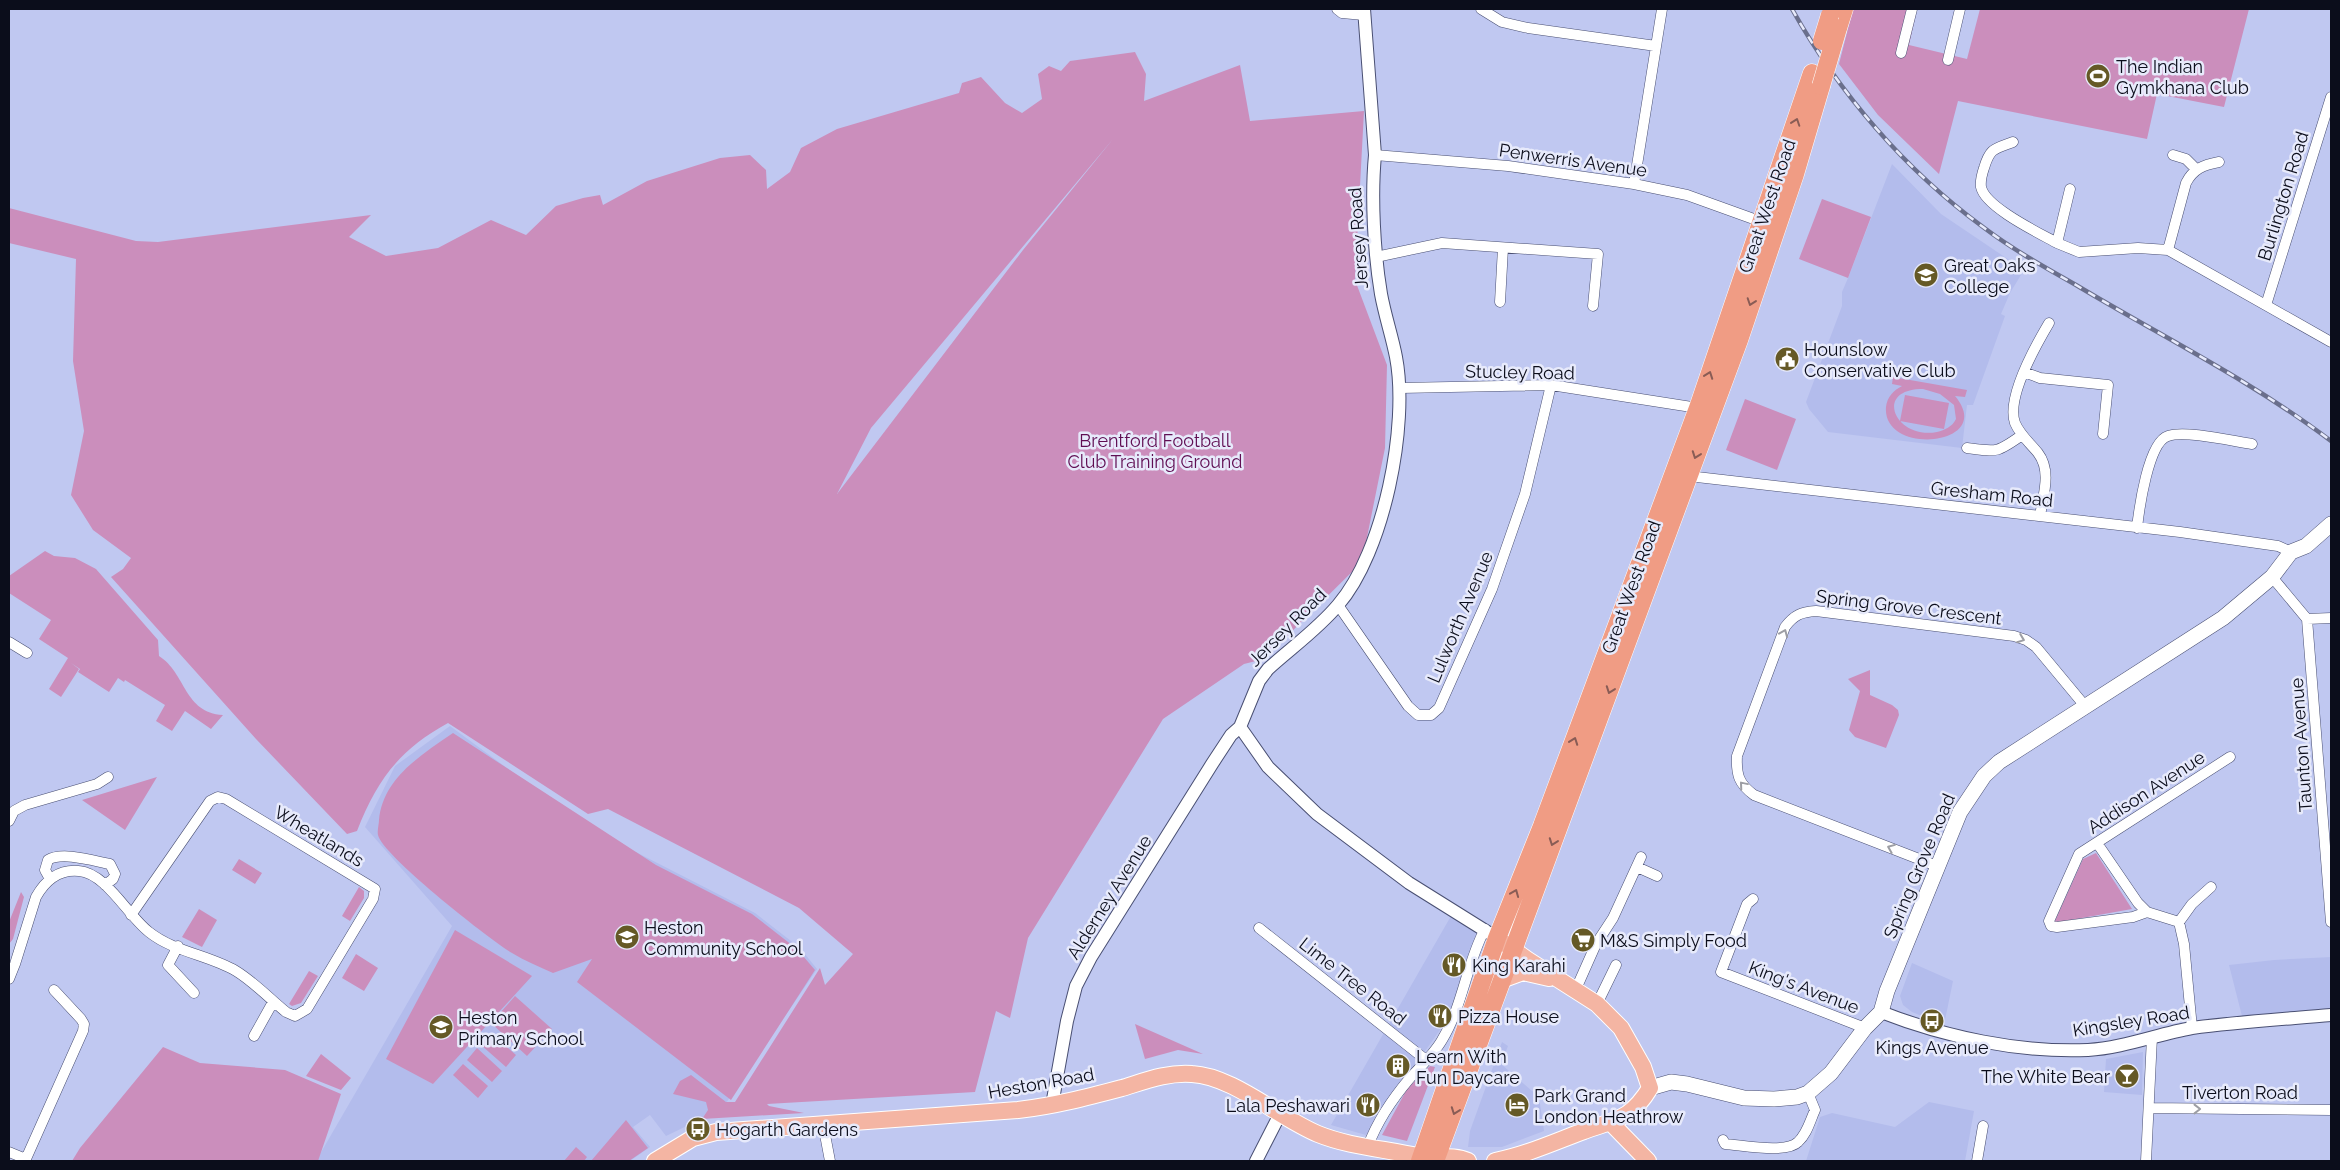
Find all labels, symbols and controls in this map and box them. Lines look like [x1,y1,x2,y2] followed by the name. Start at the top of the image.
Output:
[2116,56,2249,98] place label: The Indian Gymkhana Club
[2085,63,2111,89] sports icon: The Indian Gymkhana Club
[1790,119,1800,127] one-way arrow
[2253,129,2313,263] street label: Burlington Road
[1734,136,1800,276] street label: Great West Road
[1498,139,1649,181] street label: Penwerris Avenue
[1344,187,1372,289] street label: Jersey Road
[1944,255,2036,297] place label: Great Oaks College
[1913,262,1939,288] school or university icon: Great Oaks College
[1747,298,1757,306] one-way arrow
[1804,339,1956,381] place label: Hounslow Conservative Club
[1774,346,1800,372] public building icon: Hounslow Conservative Club
[1465,361,1575,383] street label: Stucley Road
[1703,371,1713,380] one-way arrow
[1067,430,1243,472] park label: Brentford Football Club Training Ground
[1692,450,1702,459] one-way arrow
[1930,477,2054,511] street label: Gresham Road
[1597,518,1665,656] street label: Great West Road
[1423,548,1497,686] street label: Lulworth Avenue
[1244,584,1330,670] street label: Jersey Road
[1815,585,2003,629] street label: Spring Grove Crescent
[1777,629,1788,638] one-way arrow
[2016,632,2025,643] one-way arrow
[2286,677,2316,813] street label: Taunton Avenue
[1606,685,1616,694] one-way arrow
[1568,737,1578,746] one-way arrow
[2084,746,2209,838] street label: Addison Avenue
[1740,781,1749,790] one-way arrow
[1879,790,1959,942] street label: Spring Grove Road
[270,801,368,871] street label: Wheatlands
[1062,831,1156,963] street label: Alderney Avenue
[1549,838,1559,846] one-way arrow
[1888,844,1896,854] one-way arrow
[1510,889,1520,897] one-way arrow
[644,917,803,959] place label: Heston Community School
[614,924,640,950] school or university icon: Heston Community School
[1570,927,1596,953] supermarket icon: M&S Simply Food
[1600,930,1747,951] place label: M&S Simply Food
[1295,933,1411,1029] street label: Lime Tree Road
[1441,952,1467,978] restaurant icon: King Karahi
[1472,955,1566,976] place label: King Karahi
[1746,956,1862,1018] street label: King's Avenue
[2071,1001,2191,1041] street label: Kingsley Road
[1427,1003,1453,1029] restaurant icon: Pizza House
[1458,1006,1559,1027] place label: Pizza House
[458,1007,584,1049] place label: Heston Primary School
[1919,1008,1945,1034] bus stop icon: Kings Avenue
[428,1014,454,1040] school or university icon: Heston Primary School
[1875,1037,1989,1058] place label: Kings Avenue
[1416,1046,1520,1088] place label: Learn With Fun Daycare
[1385,1053,1411,1079] building icon: Learn With Fun Daycare
[986,1063,1096,1103] street label: Heston Road
[2114,1063,2140,1089] bar icon: The White Bear
[1981,1066,2111,1087] place label: The White Bear
[2182,1082,2298,1103] street label: Tiverton Road
[1534,1085,1684,1127] place label: Park Grand London Heathrow
[1355,1092,1381,1118] restaurant icon: Lala Peshawari
[1504,1092,1530,1118] hotel icon: Park Grand London Heathrow
[1226,1095,1350,1116] place label: Lala Peshawari
[2194,1104,2202,1114] one-way arrow
[1451,1107,1461,1115] one-way arrow
[685,1116,711,1142] bus stop icon: Hogarth Gardens
[716,1119,858,1140] place label: Hogarth Gardens

